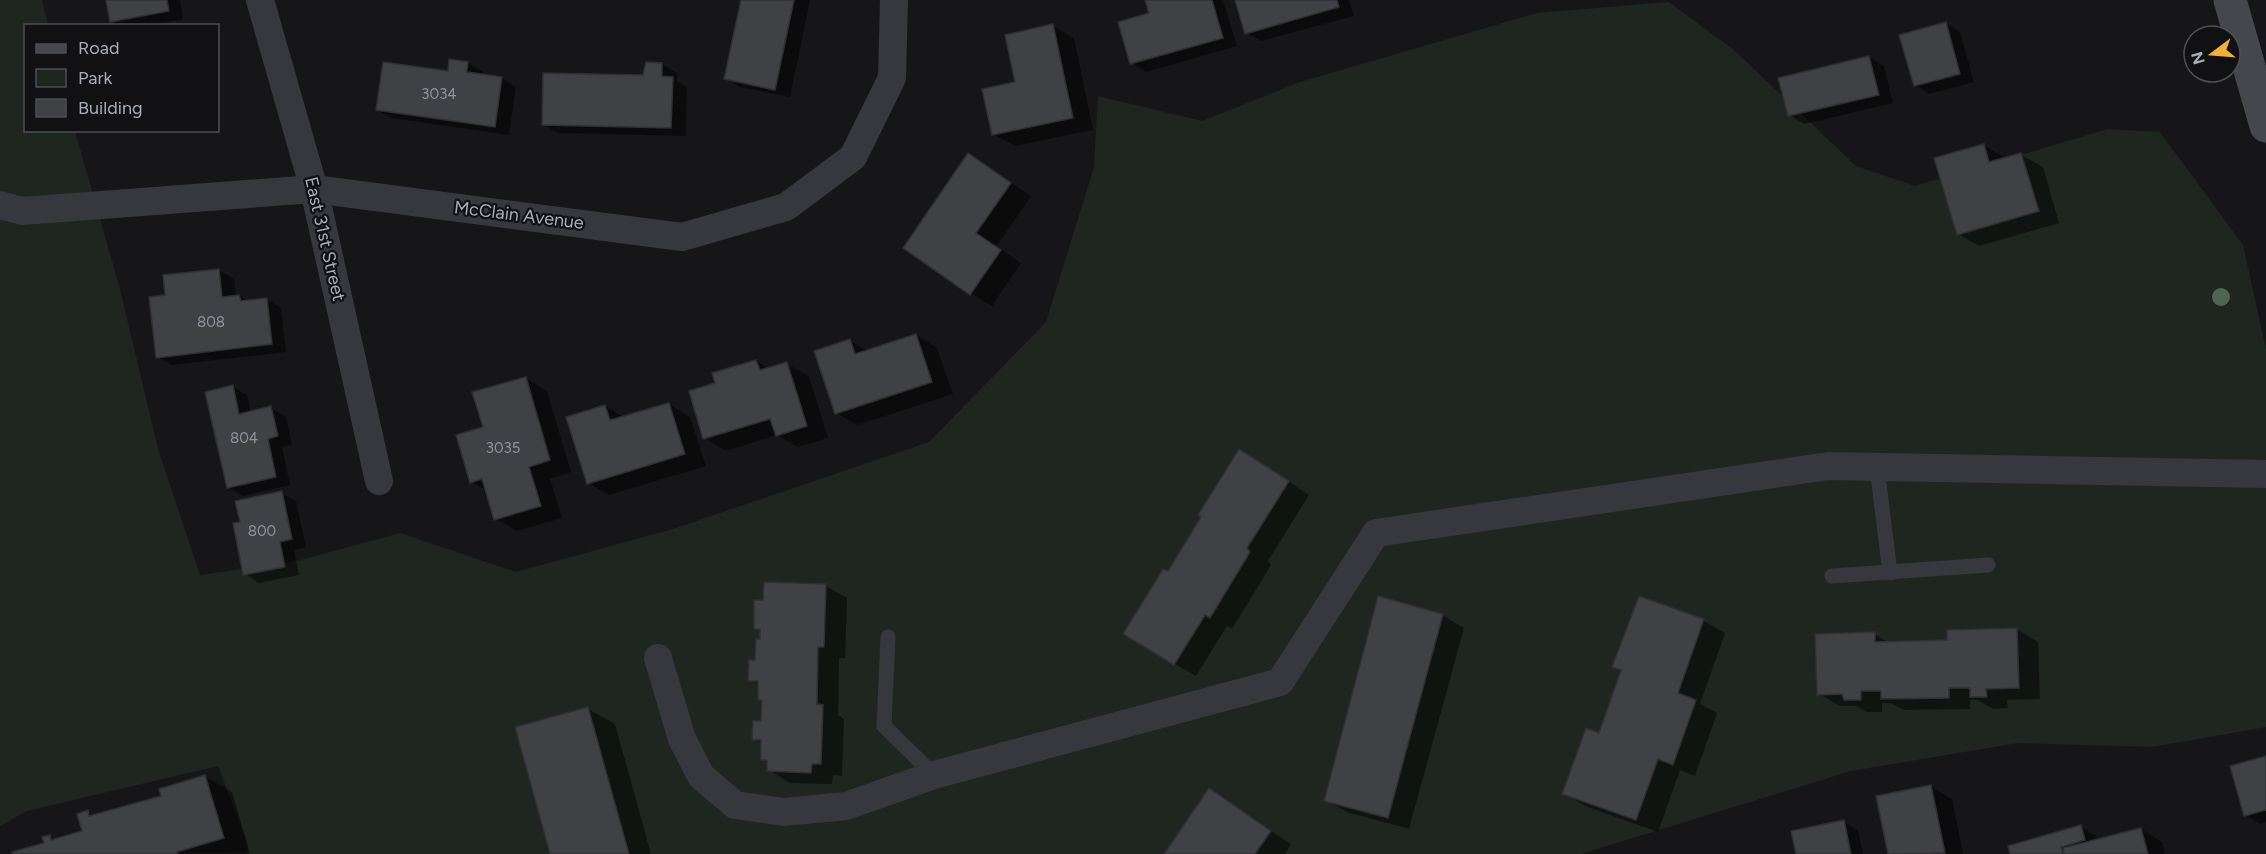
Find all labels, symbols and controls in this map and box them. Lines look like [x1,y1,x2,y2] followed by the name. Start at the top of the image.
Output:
[24,24,219,132] legend
[2182,24,2242,84] north arrow
[78,37,119,59] text: Road
[2187,49,2209,67] text: N
[78,67,113,89] text: Park
[421,85,457,103] house number: 3034
[78,97,143,119] text: Building
[300,175,350,303] street label: East 31st Street
[453,196,585,234] street label: McClain Avenue
[197,313,225,331] house number: 808
[230,429,258,447] house number: 804
[486,439,520,457] house number: 3035
[248,522,276,540] house number: 800

